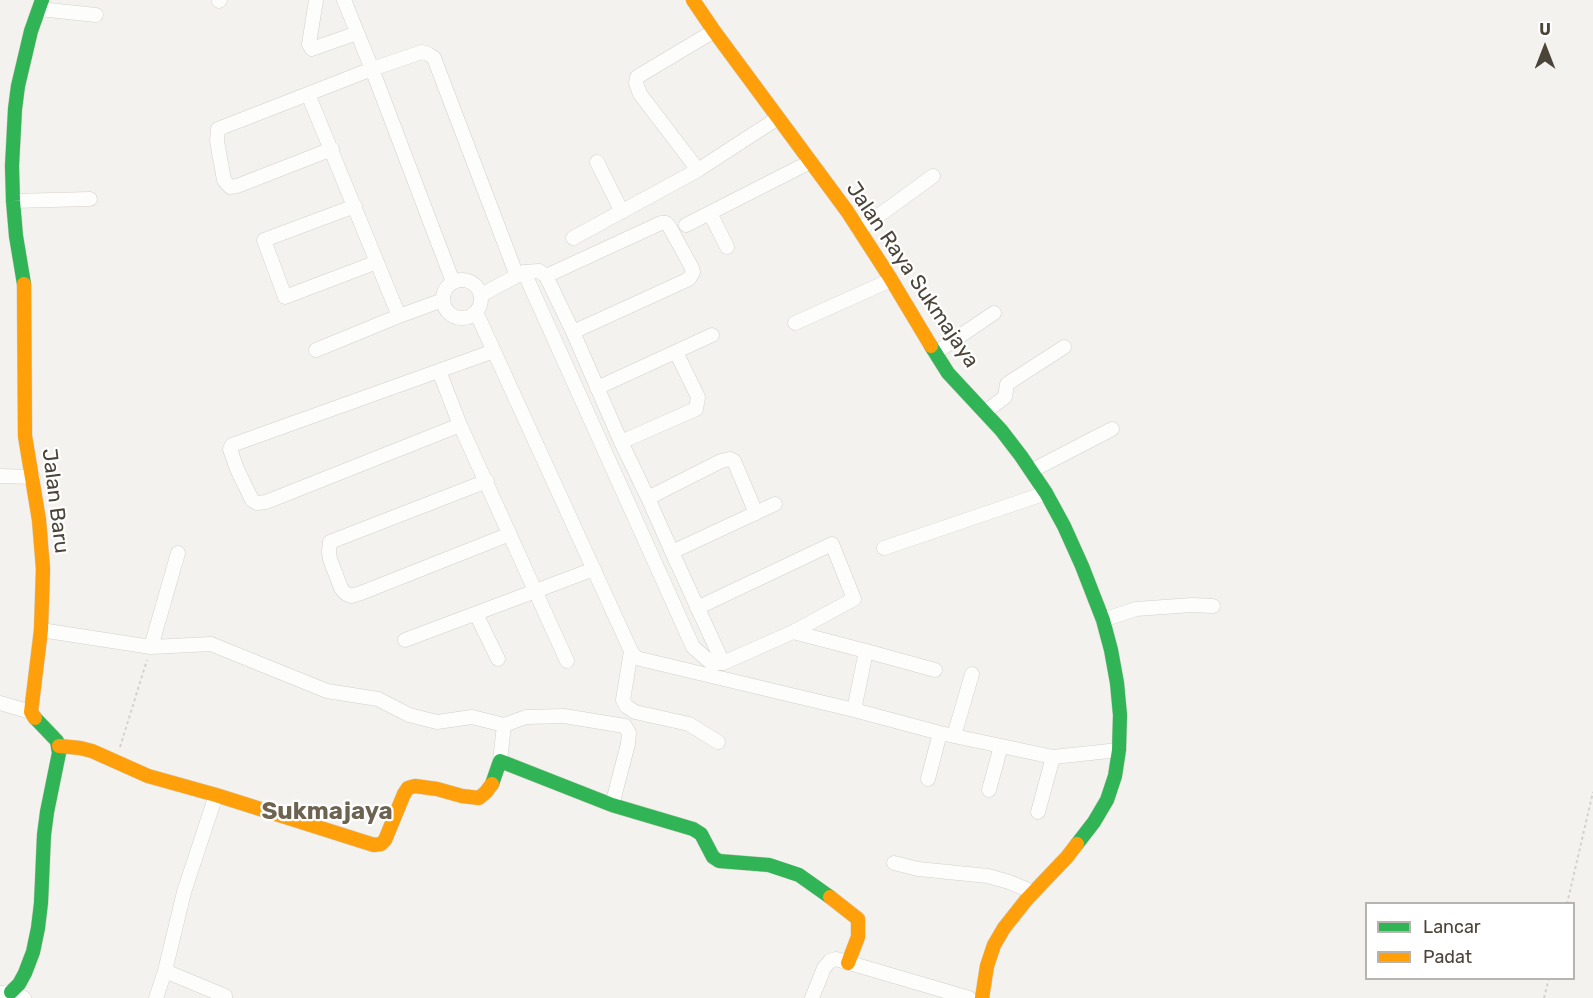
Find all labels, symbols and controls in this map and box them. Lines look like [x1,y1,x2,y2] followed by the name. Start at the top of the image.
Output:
[1515,18,1575,78] north arrow
[1539,20,1551,39] text: U
[840,177,984,373] street label: Jalan Raya Sukmajaya
[36,447,74,555] street label: Jalan Baru
[261,798,393,826] district label: Sukmajaya
[1365,902,1575,980] legend
[1423,916,1481,938] text: Lancar
[1423,946,1472,968] text: Padat

